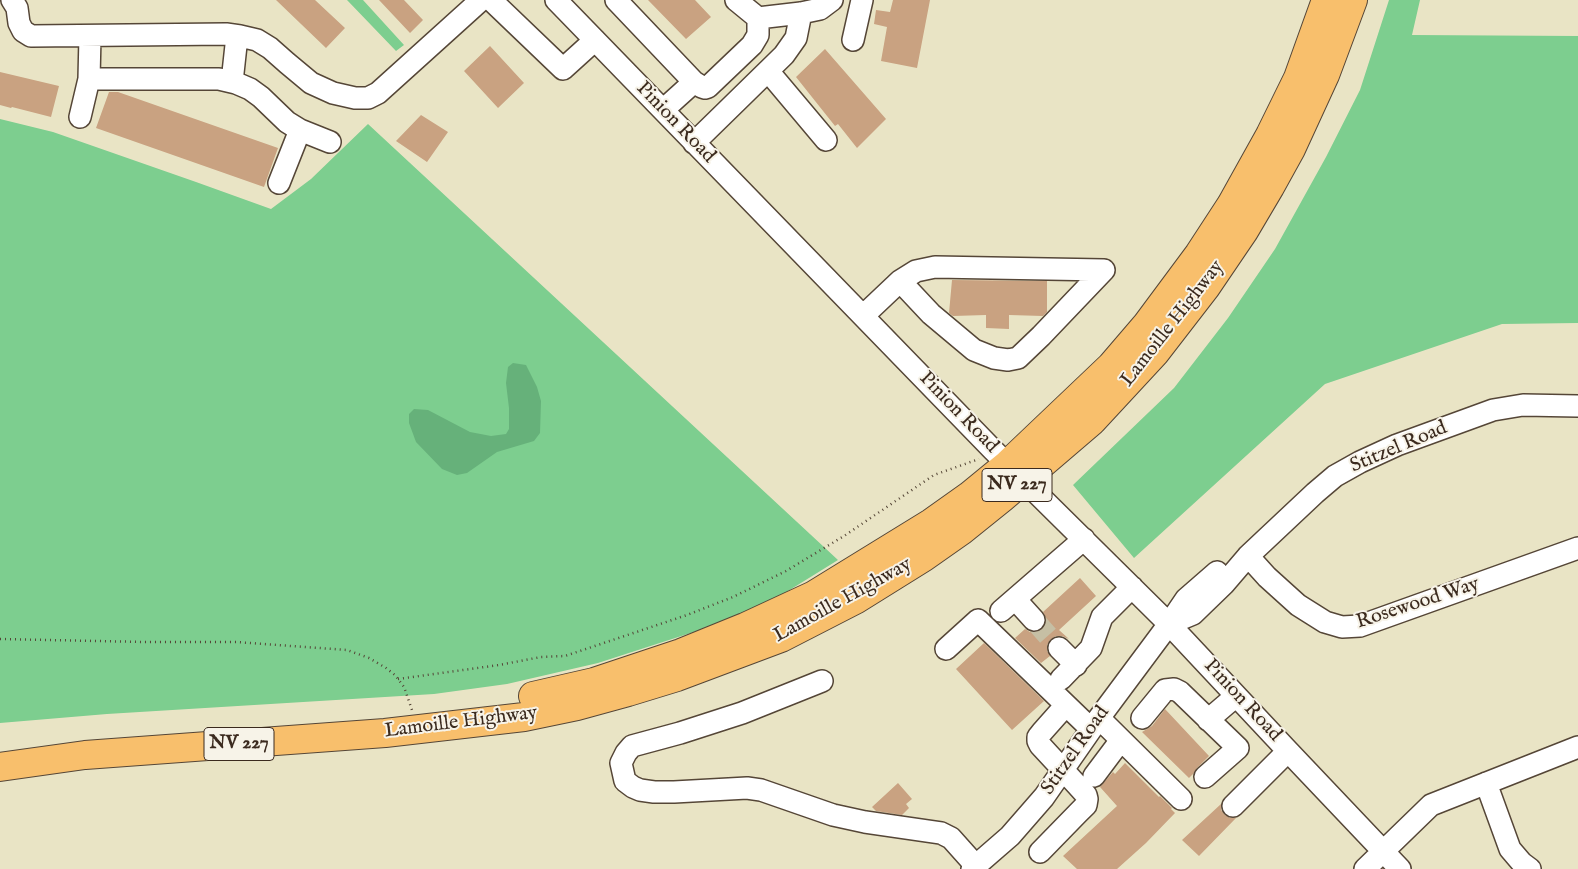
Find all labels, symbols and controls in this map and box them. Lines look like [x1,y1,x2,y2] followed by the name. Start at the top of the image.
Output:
[630,77,720,169] street label: Pinion Road
[1116,256,1230,392] street label: Lamoille Highway
[913,367,1003,459] street label: Pinion Road
[1347,417,1451,479] street label: Stitzel Road
[982,468,1052,502] road number: NV 227
[770,553,916,649] street label: Lamoille Highway
[1354,573,1482,635] street label: Rosewood Way
[1198,655,1286,747] street label: Pinion Road
[383,702,539,744] street label: Lamoille Highway
[1037,702,1115,800] street label: Stitzel Road
[204,728,274,761] road number: NV 227

